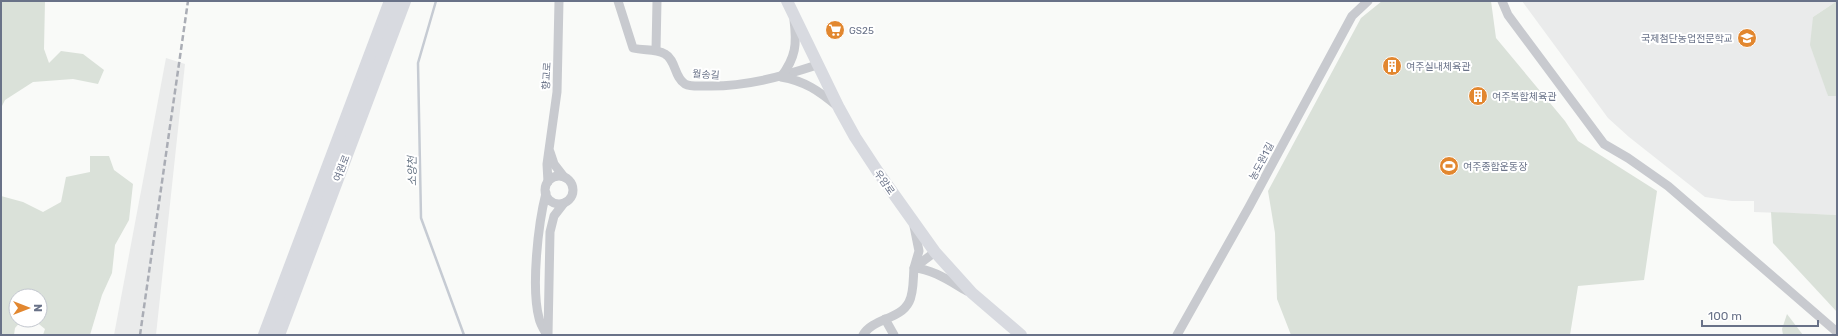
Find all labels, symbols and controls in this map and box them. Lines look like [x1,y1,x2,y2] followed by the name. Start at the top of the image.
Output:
[824,19,846,41] supermarket icon: GS25
[849,25,874,37] place label: GS25
[1736,27,1758,49] school or university icon: 국제첨단농업전문학교
[1641,33,1733,45] place label: 국제첨단농업전문학교
[1381,55,1403,77] building icon: 여주실내체육관
[1406,61,1471,73] place label: 여주실내체육관
[540,62,554,90] street label: 향교로
[692,68,720,82] street label: 월송길
[1467,85,1489,107] building icon: 여주복합체육관
[1492,91,1557,103] place label: 여주복합체육관
[1247,141,1277,182] street label: 농도원1길
[331,153,352,183] street label: 여원로
[406,154,419,186] water label: 소양천
[1438,155,1460,177] sports icon: 여주종합운동장
[1463,161,1527,173] place label: 여주종합운동장
[871,168,897,197] street label: 우암로
[8,288,48,328] north arrow
[1702,302,1818,328] scale bar
[31,304,44,312] text: N
[1708,309,1742,323] text: 100 m

